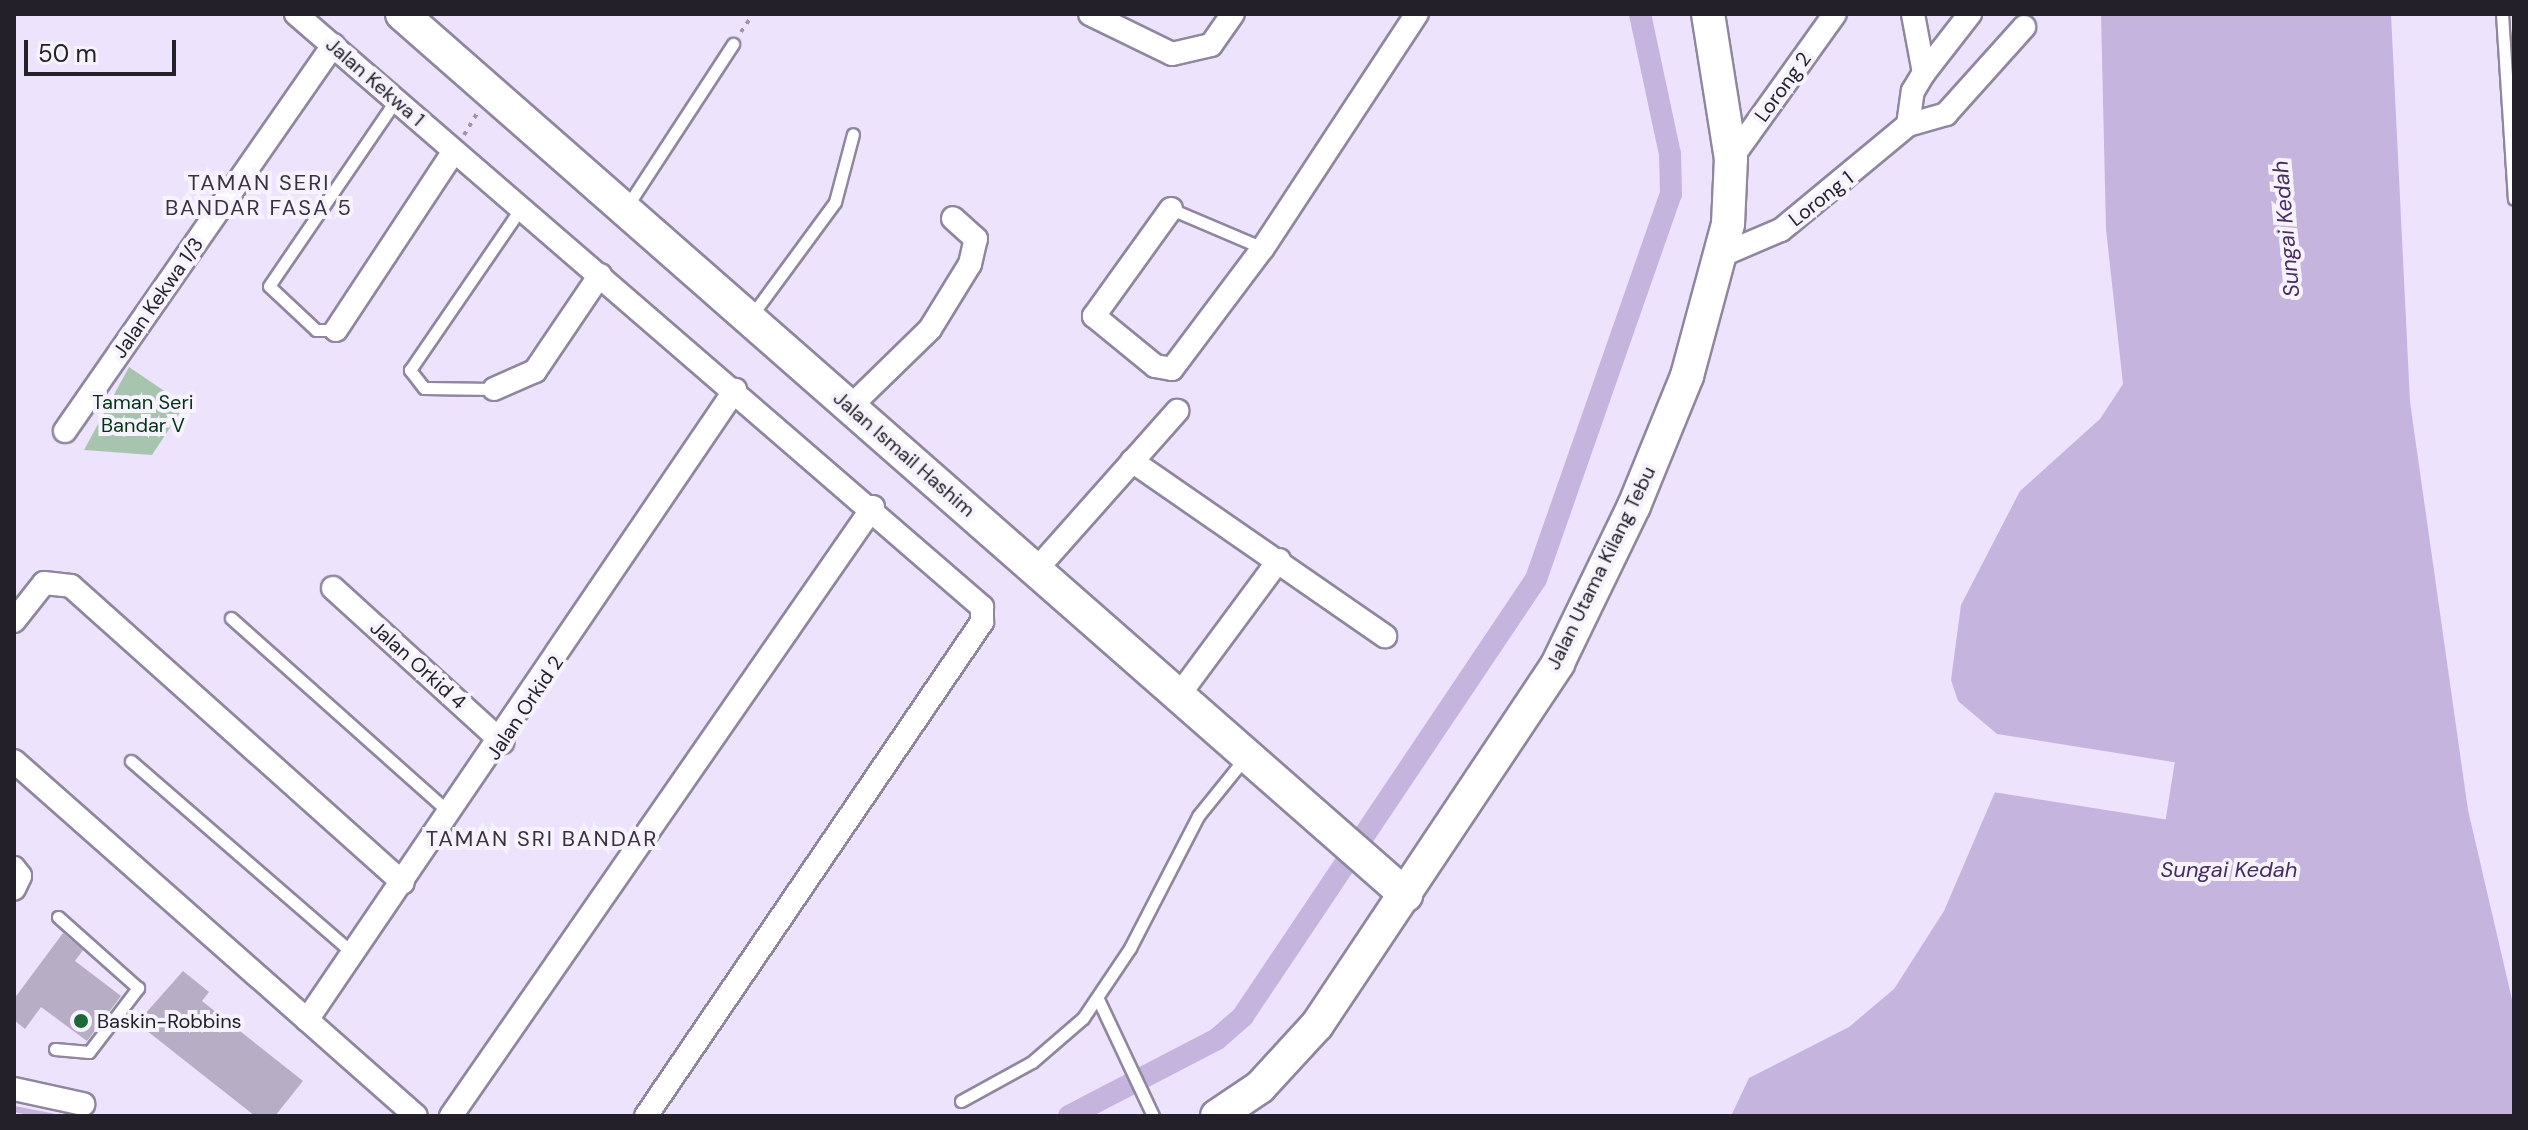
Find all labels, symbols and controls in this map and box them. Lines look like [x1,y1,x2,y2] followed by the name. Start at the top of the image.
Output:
[28,24,180,74] scale bar
[321,33,429,131] street label: Jalan Kekwa 1
[38,38,97,69] text: 50 m
[1750,47,1816,127] street label: Lorong 2
[2267,160,2305,298] water label: Sungai Kedah
[1784,166,1858,232] street label: Lorong 1
[165,169,353,220] district label: TAMAN SERI BANDAR FASA 5
[108,233,208,363] street label: Jalan Kekwa 1/3
[828,386,980,522] street label: Jalan Ismail Hashim
[92,390,194,437] park label: Taman Seri Bandar V
[1541,462,1661,674] street label: Jalan Utama Kilang Tebu
[365,616,471,714] street label: Jalan Orkid 4
[481,651,569,765] street label: Jalan Orkid 2
[426,826,658,852] district label: TAMAN SRI BANDAR
[2161,857,2297,883] water label: Sungai Kedah
[97,1009,242,1033] place label: Baskin-Robbins
[72,1012,90,1030] marker: Baskin-Robbins

